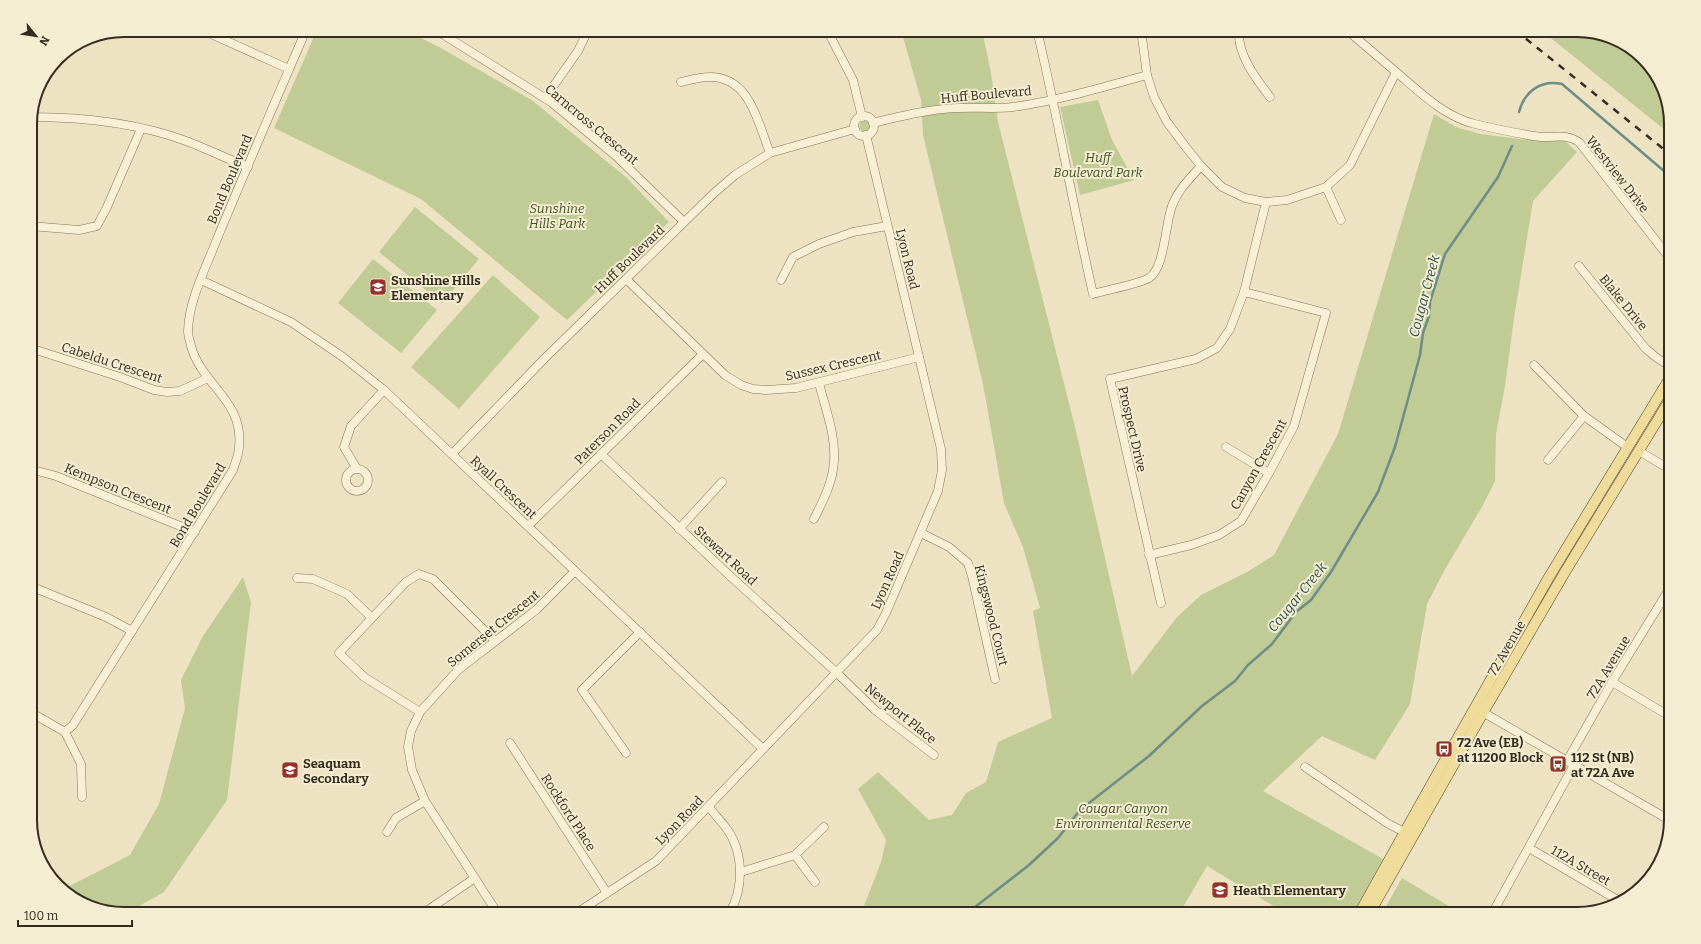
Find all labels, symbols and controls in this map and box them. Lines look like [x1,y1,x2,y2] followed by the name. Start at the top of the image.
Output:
[16,16,56,56] north arrow
[36,34,52,48] text: N
[542,81,641,168] street label: Carncross Crescent
[940,83,1032,106] street label: Huff Boulevard
[204,132,255,226] street label: Bond Boulevard
[1583,133,1652,215] street label: Westview Drive
[1053,150,1144,180] park label: Huff Boulevard Park
[529,201,586,231] park label: Sunshine Hills Park
[591,222,668,296] street label: Huff Boulevard
[893,227,922,291] street label: Lyon Road
[1405,253,1444,339] water label: Cougar Creek
[1597,271,1651,333] street label: Blake Drive
[391,273,481,303] place label: Sunshine Hills Elementary
[368,277,388,297] school or university icon: Sunshine Hills Elementary
[59,339,164,386] street label: Cabeldu Crescent
[784,347,883,384] street label: Sussex Crescent
[1115,385,1150,473] street label: Prospect Drive
[571,395,644,467] street label: Paterson Road
[1227,416,1290,512] street label: Canyon Crescent
[467,453,540,522] street label: Ryall Crescent
[62,460,174,517] street label: Kempson Crescent
[166,460,229,550] street label: Bond Boulevard
[691,523,760,588] street label: Stewart Road
[868,549,907,612] street label: Lyon Road
[1264,559,1331,635] water label: Cougar Creek
[972,563,1011,668] street label: Kingswood Court
[444,586,543,670] street label: Somerset Crescent
[1484,618,1528,679] street label: 72 Avenue
[1584,633,1633,702] street label: 72A Avenue
[862,680,939,747] street label: Newport Place
[1457,735,1544,765] place label: 72 Ave (EB) at 11200 Block
[1434,739,1454,759] bus stop icon: 72 Ave (EB) at 11200 Block
[1571,750,1634,780] place label: 112 St (NB) at 72A Ave
[1548,754,1568,774] bus stop icon: 112 St (NB) at 72A Ave
[303,756,370,786] place label: Seaquam Secondary
[280,760,300,780] school or university icon: Seaquam Secondary
[538,771,599,854] street label: Rockford Place
[652,793,706,848] street label: Lyon Road
[1055,801,1191,831] park label: Cougar Canyon Environmental Reserve
[1548,842,1613,889] street label: 112A Street
[1210,880,1230,900] school or university icon: Heath Elementary
[1233,883,1347,898] place label: Heath Elementary
[18,902,132,928] scale bar
[24,909,59,923] text: 100 m

